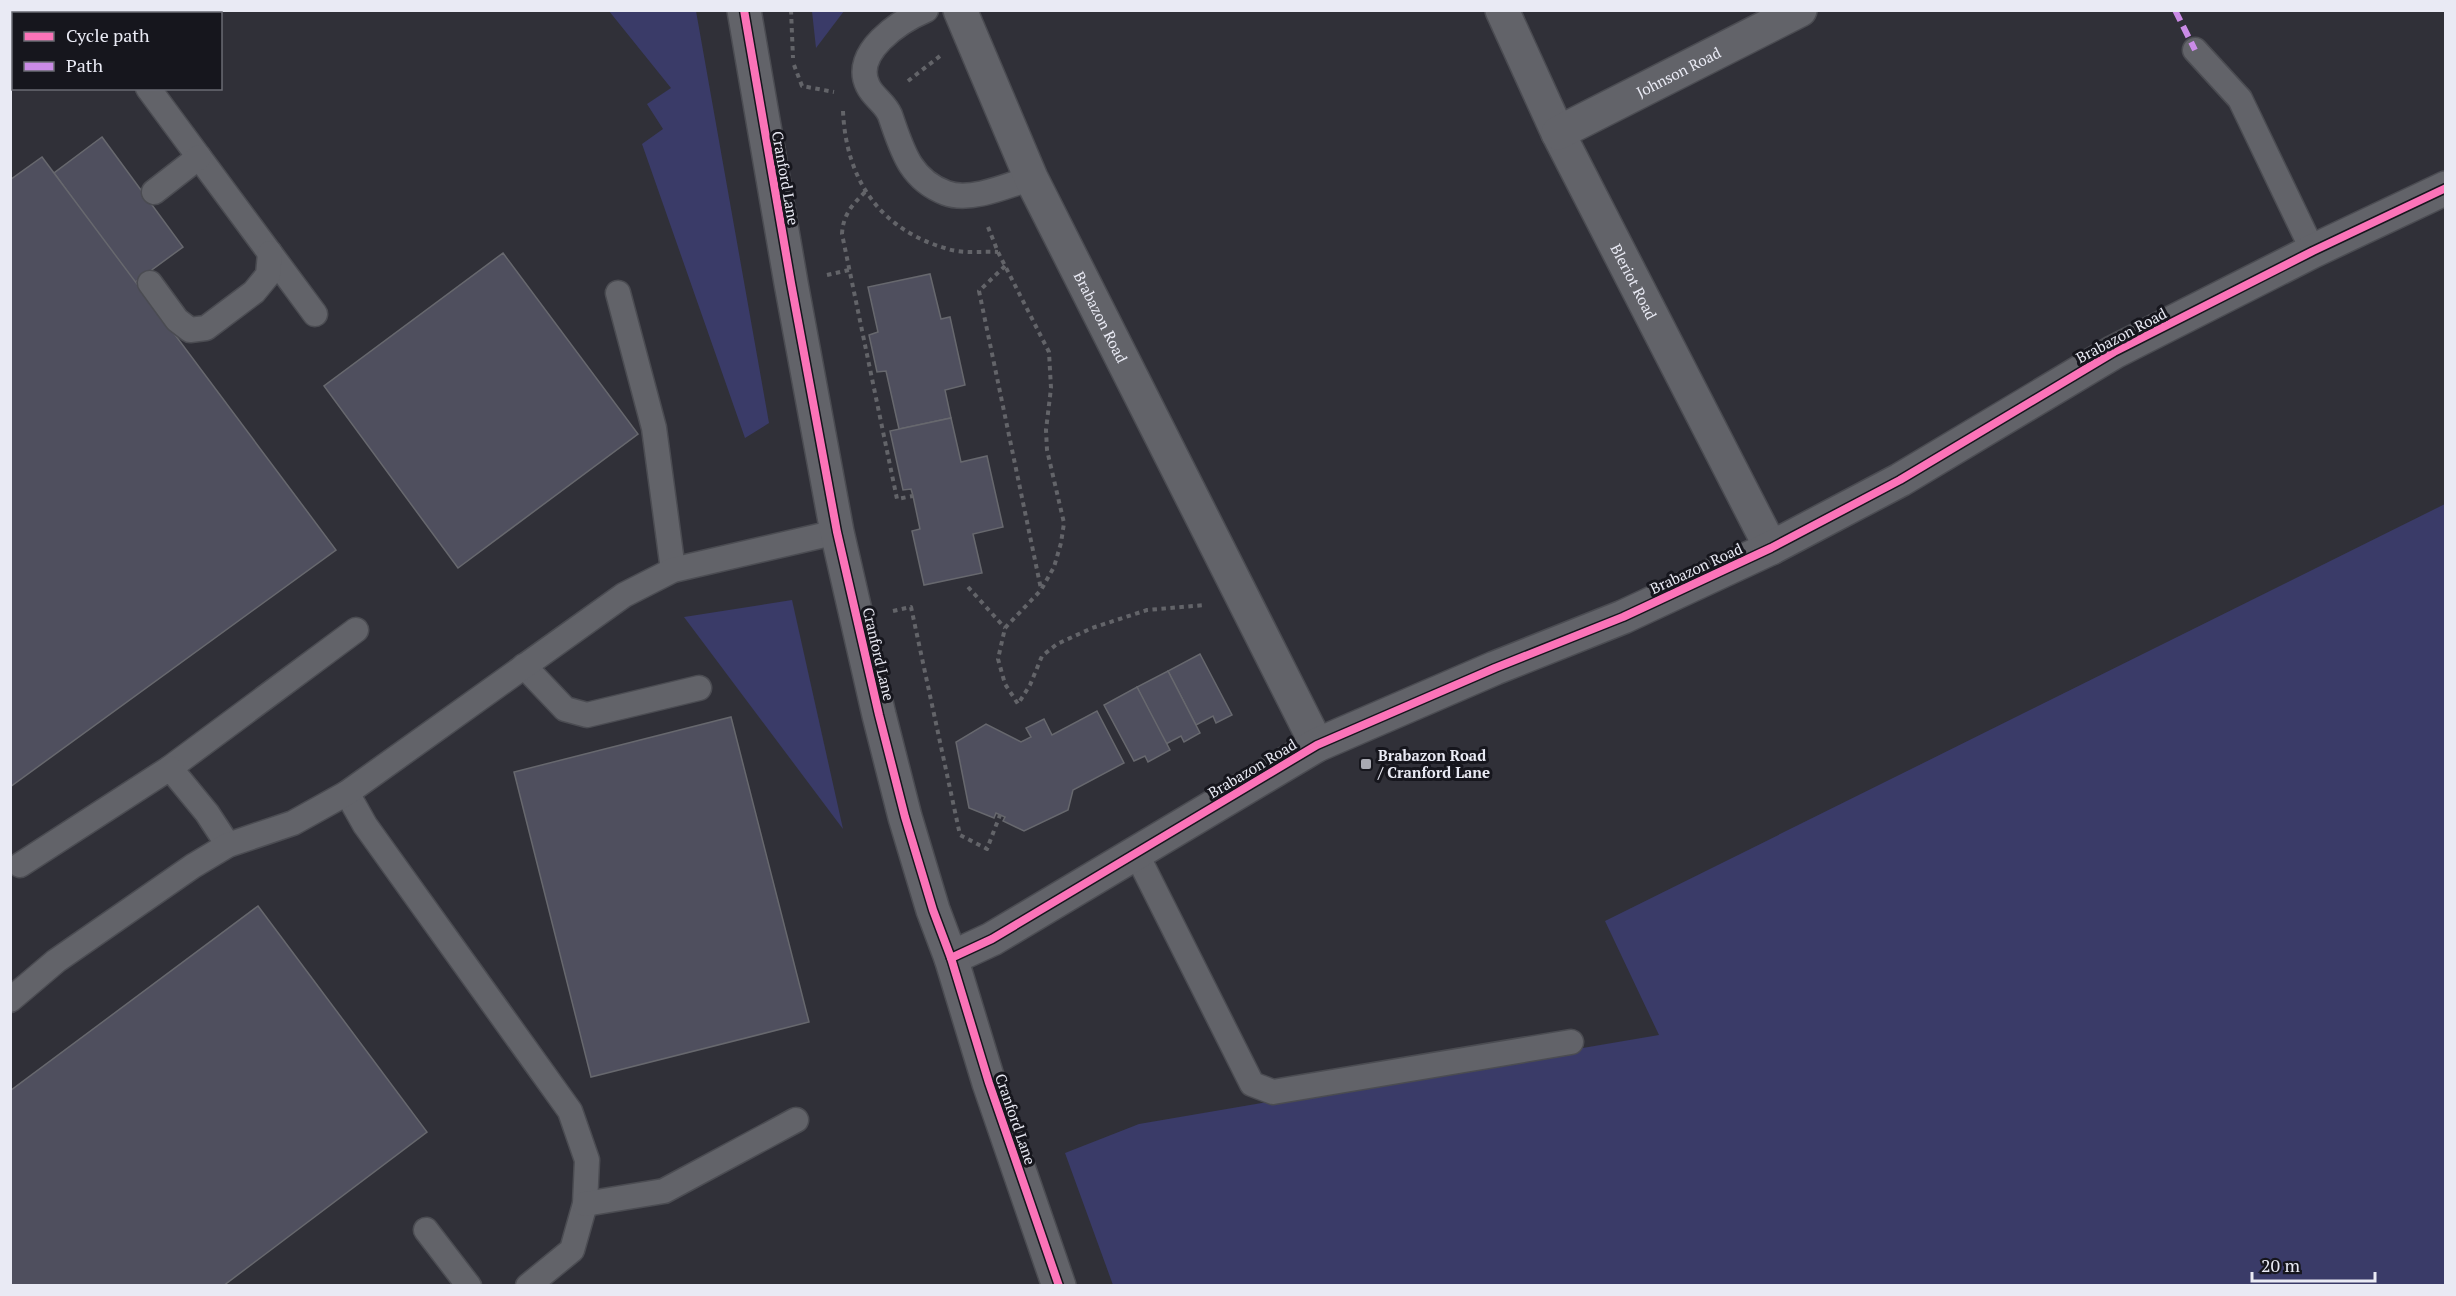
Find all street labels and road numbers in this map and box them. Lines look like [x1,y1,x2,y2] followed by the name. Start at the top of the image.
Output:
[1633,42,1724,102] street label: Johnson Road
[768,129,804,227] street label: Cranford Lane
[1606,240,1662,323] street label: Bleriot Road
[1070,268,1132,366] street label: Brabazon Road
[2072,303,2170,367] street label: Brabazon Road
[1647,538,1745,598] street label: Brabazon Road
[859,605,899,703] street label: Cranford Lane
[1204,734,1300,802] street label: Brabazon Road
[991,1071,1041,1167] street label: Cranford Lane

